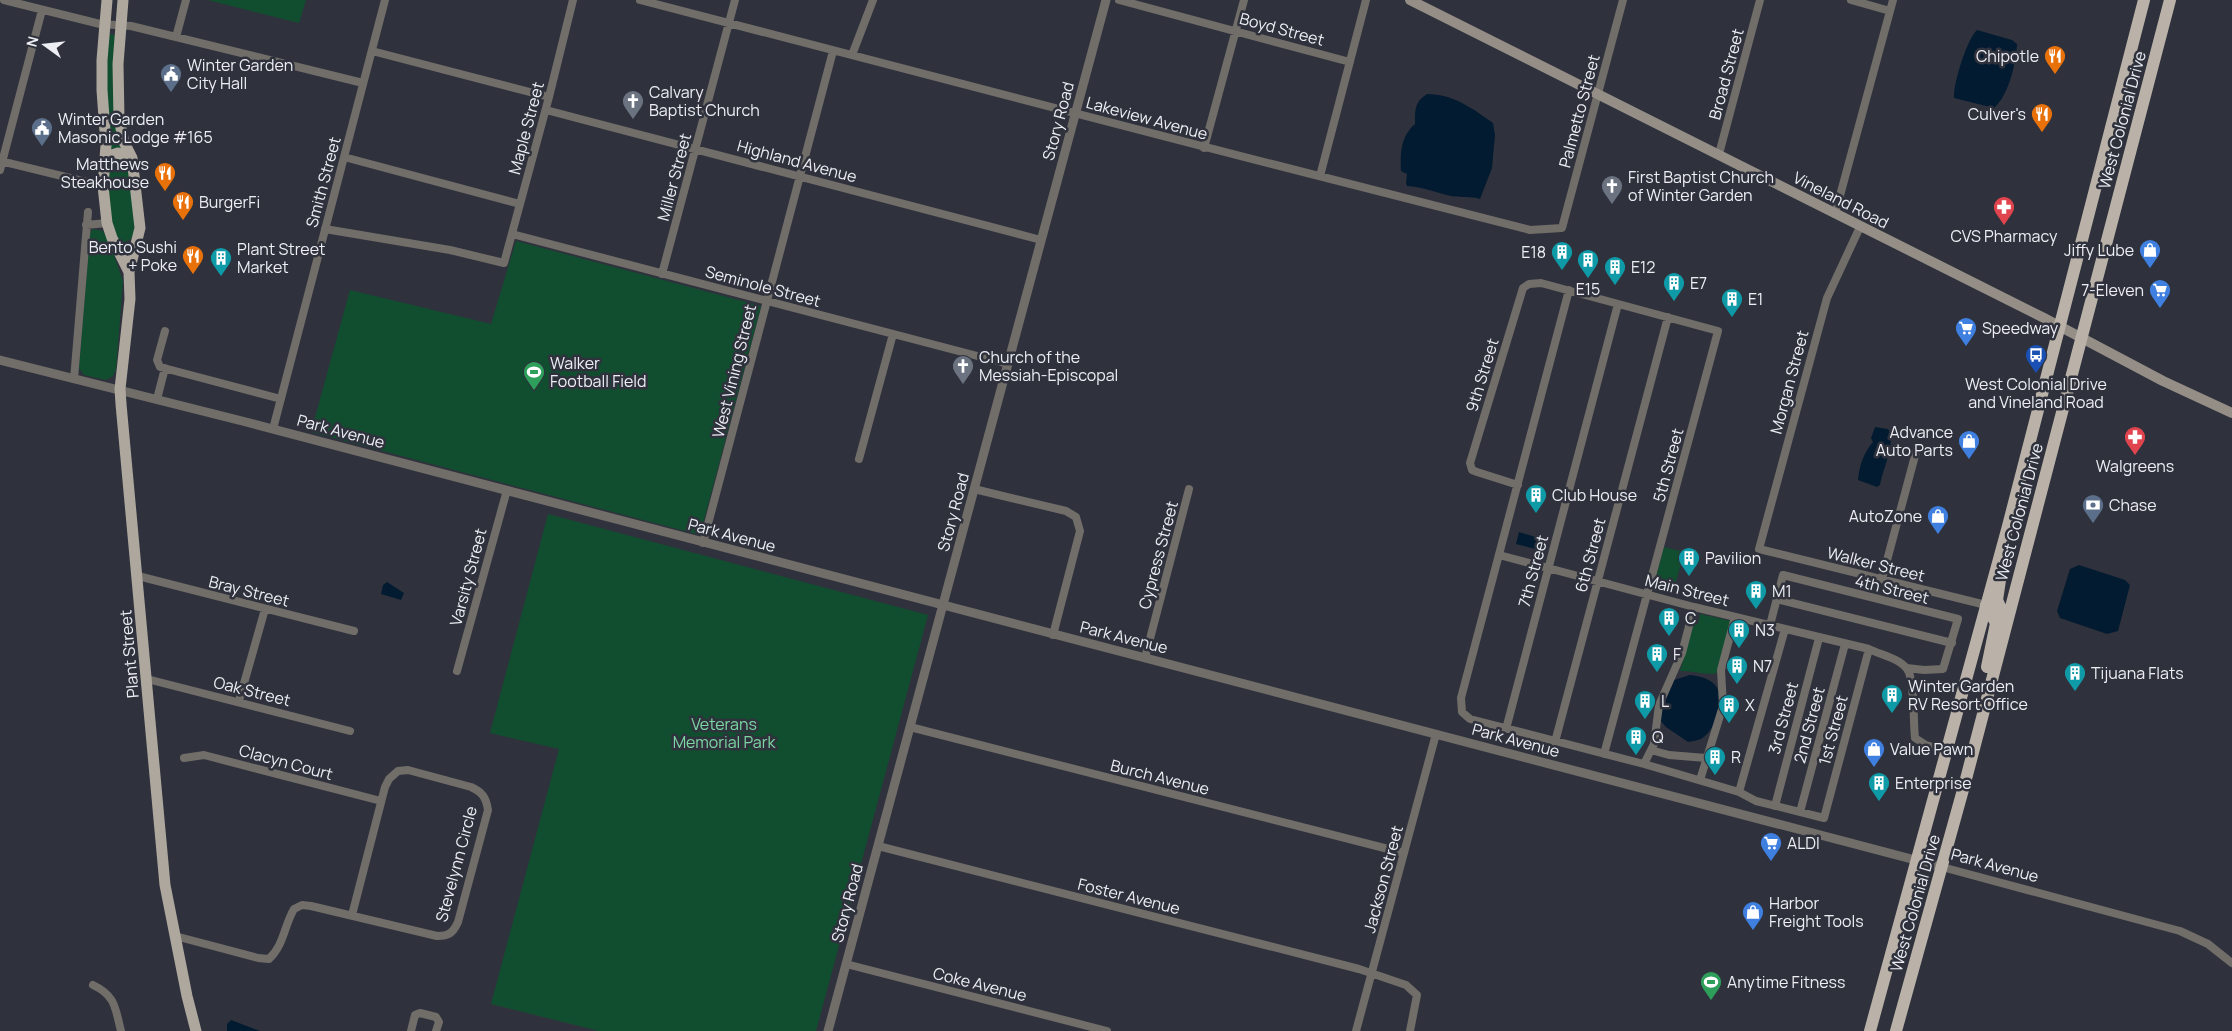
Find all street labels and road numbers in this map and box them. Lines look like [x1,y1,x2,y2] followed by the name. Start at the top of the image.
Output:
[1237,7,1327,51] street label: Boyd Street
[1703,26,1749,122] street label: Broad Street
[2093,49,2151,191] street label: West Colonial Drive
[1553,52,1605,170] street label: Palmetto Street
[503,79,549,177] street label: Maple Street
[1037,79,1079,163] street label: Story Road
[1084,91,1210,145] street label: Lakeview Avenue
[652,131,696,223] street label: Miller Street
[300,134,346,230] street label: Smith Street
[735,134,859,188] street label: Highland Avenue
[1789,166,1893,234] street label: Vineland Road
[703,260,823,312] street label: Seminole Street
[707,302,761,440] street label: West Vining Street
[1765,328,1813,436] street label: Morgan Street
[1460,335,1504,415] street label: 9th Street
[295,409,387,453] street label: Park Avenue
[1648,426,1688,504] street label: 5th Street
[1990,441,2048,583] street label: West Colonial Drive
[932,470,974,554] street label: Story Road
[1133,498,1183,612] street label: Cypress Street
[686,513,778,557] street label: Park Avenue
[1570,515,1610,595] street label: 6th Street
[444,526,492,628] street label: Varsity Street
[1513,532,1553,610] street label: 7th Street
[1825,541,1927,587] street label: Walker Street
[1643,569,1731,611] street label: Main Street
[1853,569,1931,609] street label: 4th Street
[206,570,292,612] street label: Bray Street
[114,609,144,699] street label: Plant Street
[1078,615,1170,659] street label: Park Avenue
[211,671,293,711] street label: Oak Street
[1763,679,1803,757] street label: 3rd Street
[1788,684,1830,766] street label: 2nd Street
[1813,693,1853,767] street label: 1st Street
[1470,718,1562,762] street label: Park Avenue
[237,739,335,785] street label: Clacyn Court
[1108,754,1212,800] street label: Burch Avenue
[430,804,482,924] street label: Stevelynn Circle
[1358,823,1408,935] street label: Jackson Street
[1885,832,1945,974] street label: West Colonial Drive
[1949,843,2041,887] street label: Park Avenue
[826,861,868,945] street label: Story Road
[1075,873,1183,919] street label: Foster Avenue
[931,962,1029,1006] street label: Coke Avenue

